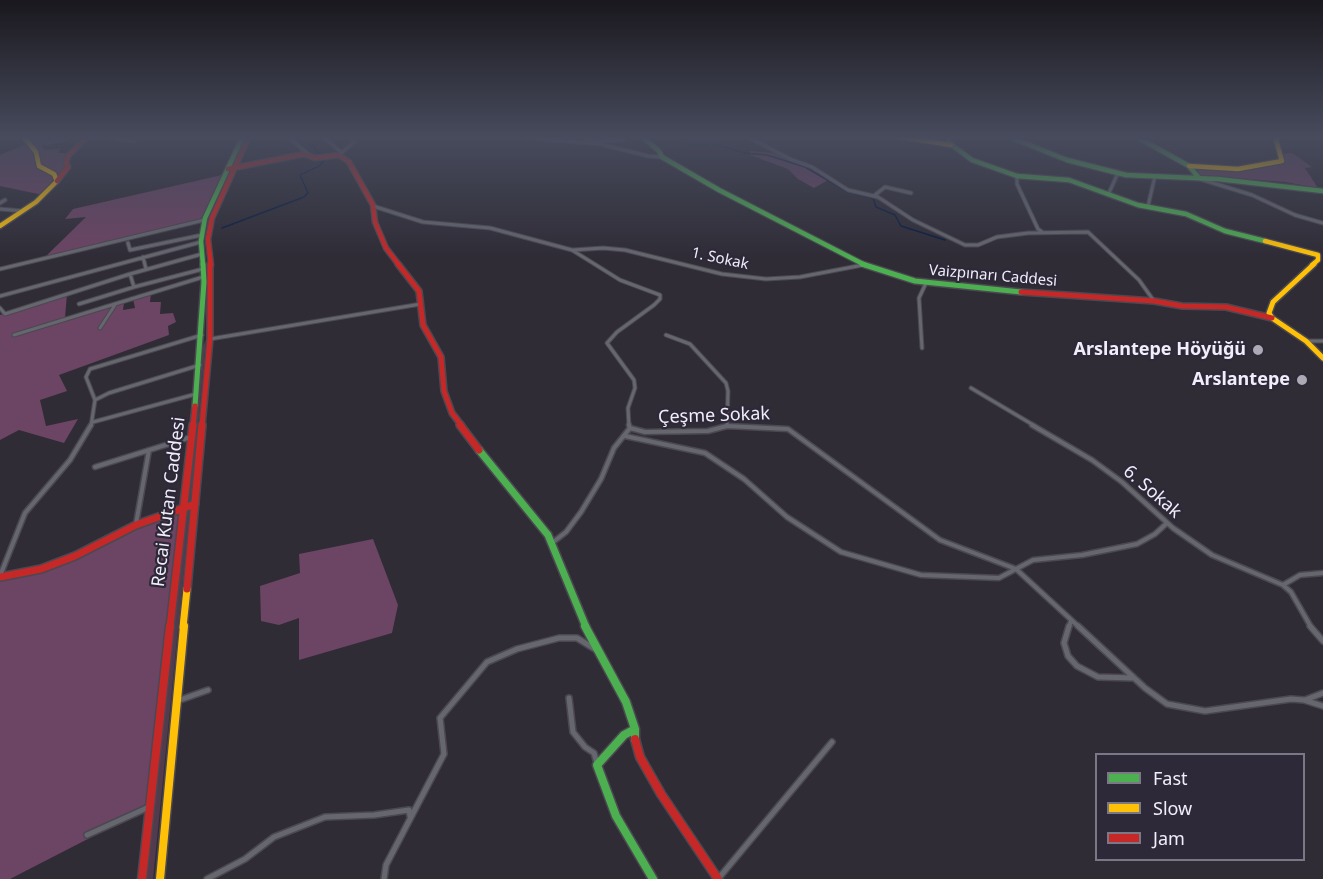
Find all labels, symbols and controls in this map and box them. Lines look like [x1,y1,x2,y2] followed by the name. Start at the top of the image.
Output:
[690,244,750,274] street label: 1. Sokak
[928,261,1058,291] street label: Vaizpınarı Caddesi
[1074,339,1246,361] place label: Arslantepe Höyüğü
[1251,343,1265,357] marker: Arslantepe Höyüğü
[1192,369,1290,391] place label: Arslantepe
[1295,373,1309,387] marker: Arslantepe
[658,403,770,429] street label: Çeşme Sokak
[148,416,190,588] street label: Recai Kutan Caddesi
[1119,461,1185,523] street label: 6. Sokak
[1095,753,1305,861] legend
[1153,766,1188,790] text: Fast
[1153,796,1192,820] text: Slow
[1153,826,1185,850] text: Jam

